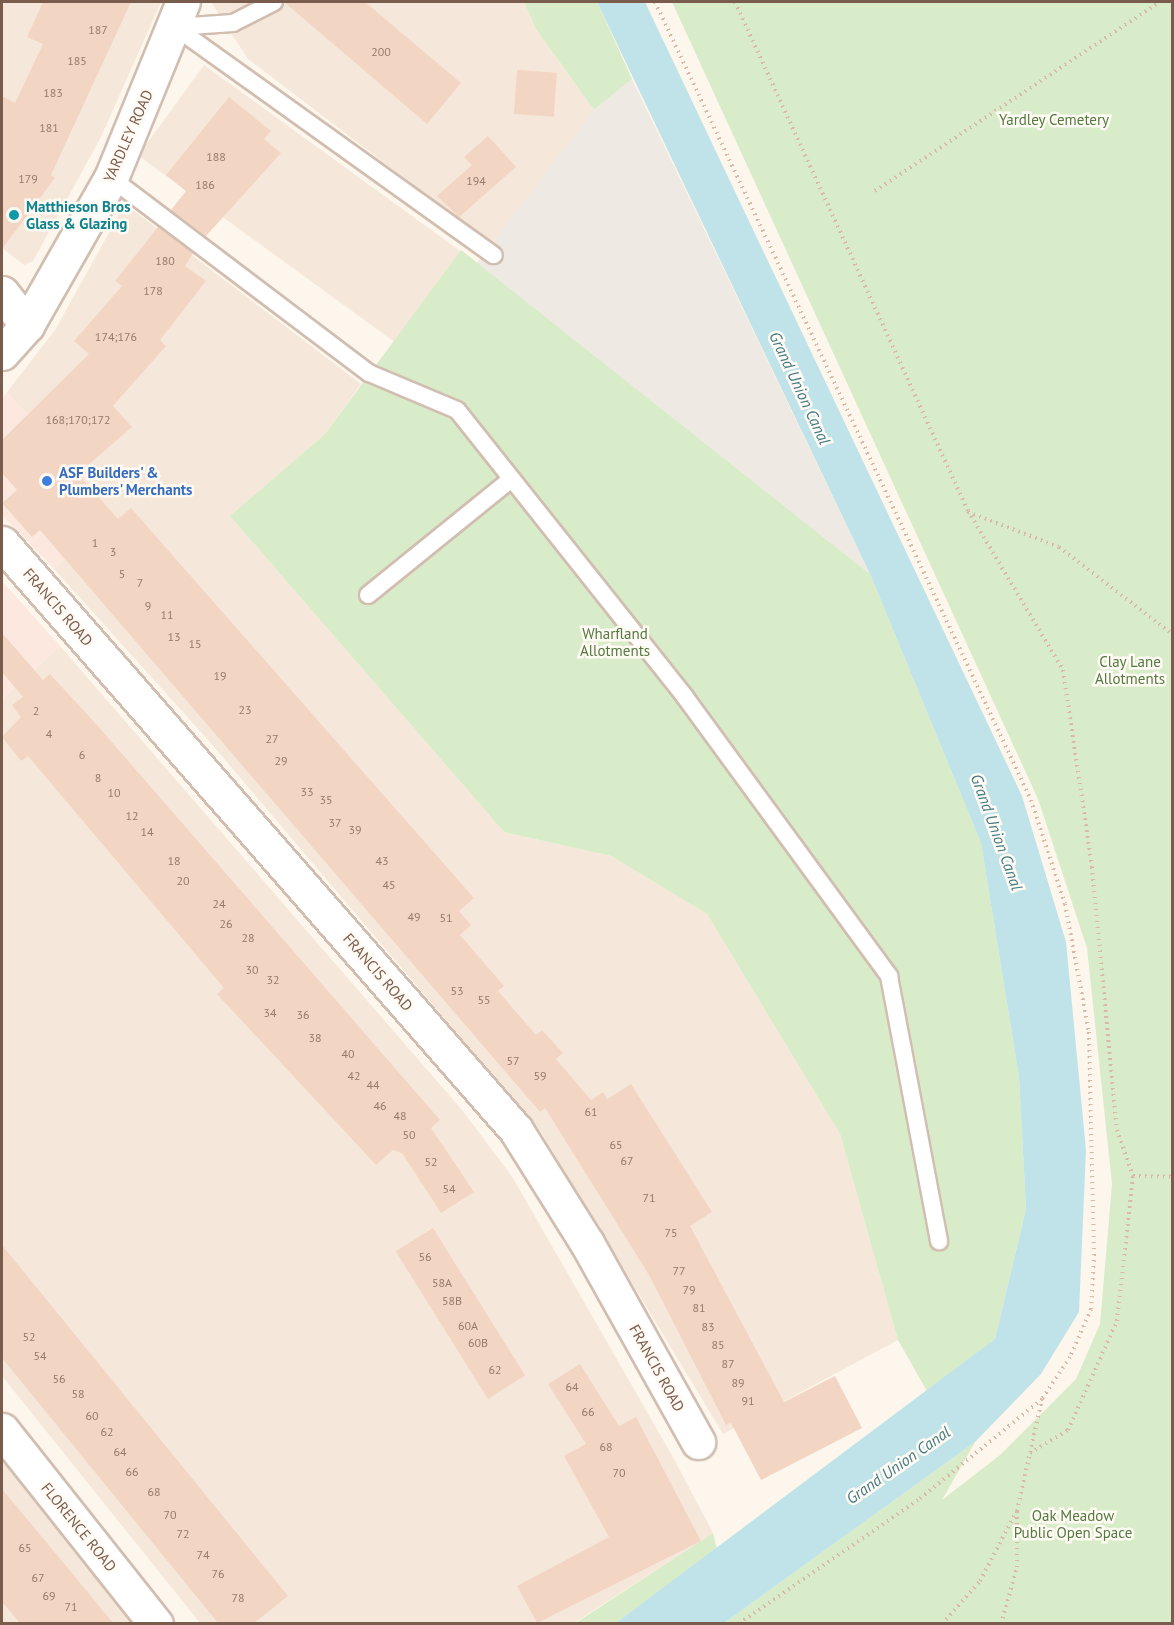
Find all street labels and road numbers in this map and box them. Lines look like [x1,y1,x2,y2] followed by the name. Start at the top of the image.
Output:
[99,87,157,185] street label: YARDLEY ROAD
[19,565,97,649] street label: FRANCIS ROAD
[339,930,417,1014] street label: FRANCIS ROAD
[626,1321,688,1415] street label: FRANCIS ROAD
[38,1479,120,1575] street label: FLORENCE ROAD

